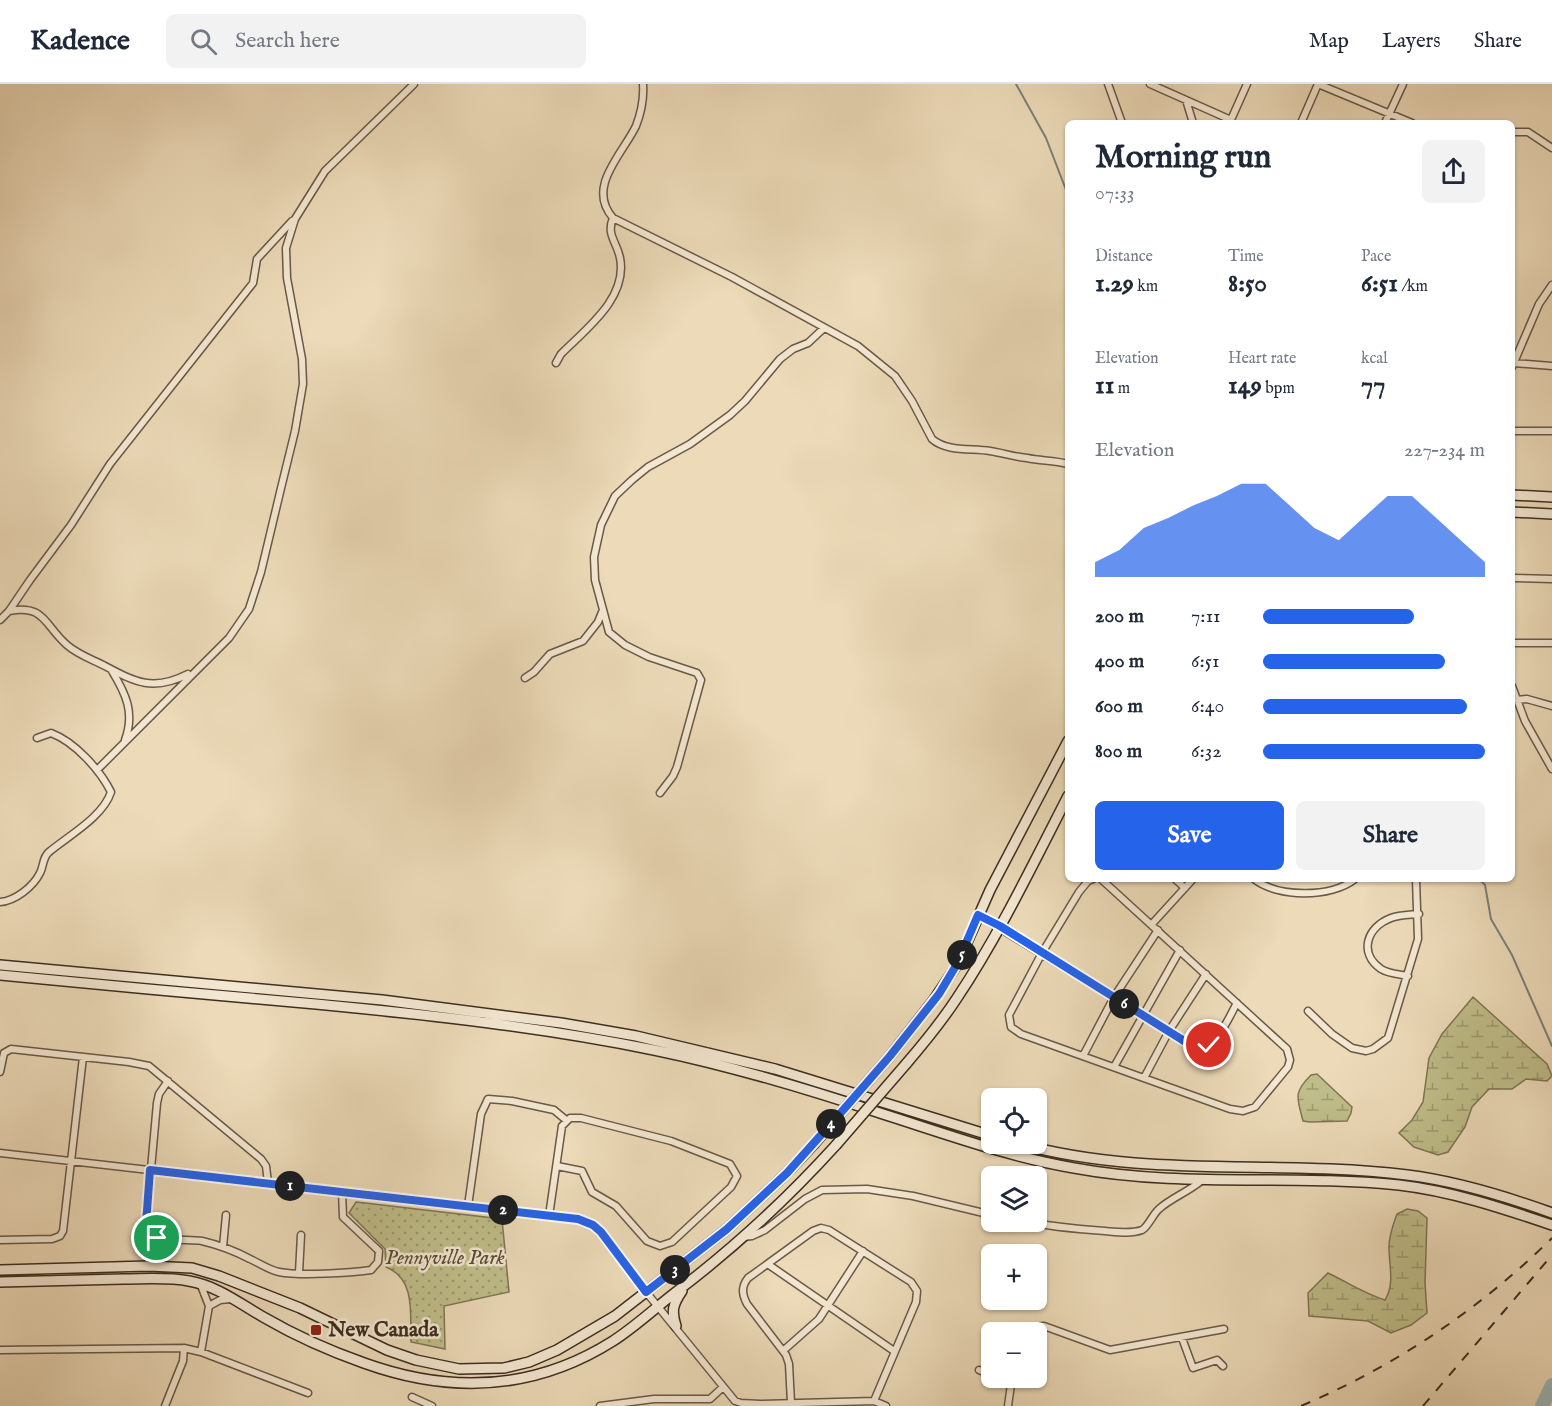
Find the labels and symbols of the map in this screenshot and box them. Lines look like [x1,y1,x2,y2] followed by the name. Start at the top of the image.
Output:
[947,940,977,970] pin: 5
[1109,989,1139,1019] pin: 6
[1183,1019,1234,1070] pin
[816,1109,846,1139] pin: 4
[275,1171,305,1201] pin: 1
[488,1195,518,1225] pin: 2
[131,1212,182,1263] pin
[385,1245,505,1272] park label: Pennyville Park
[660,1255,690,1285] pin: 3
[327,1317,439,1344] place label: New Canada
[309,1323,323,1337] marker: New Canada

